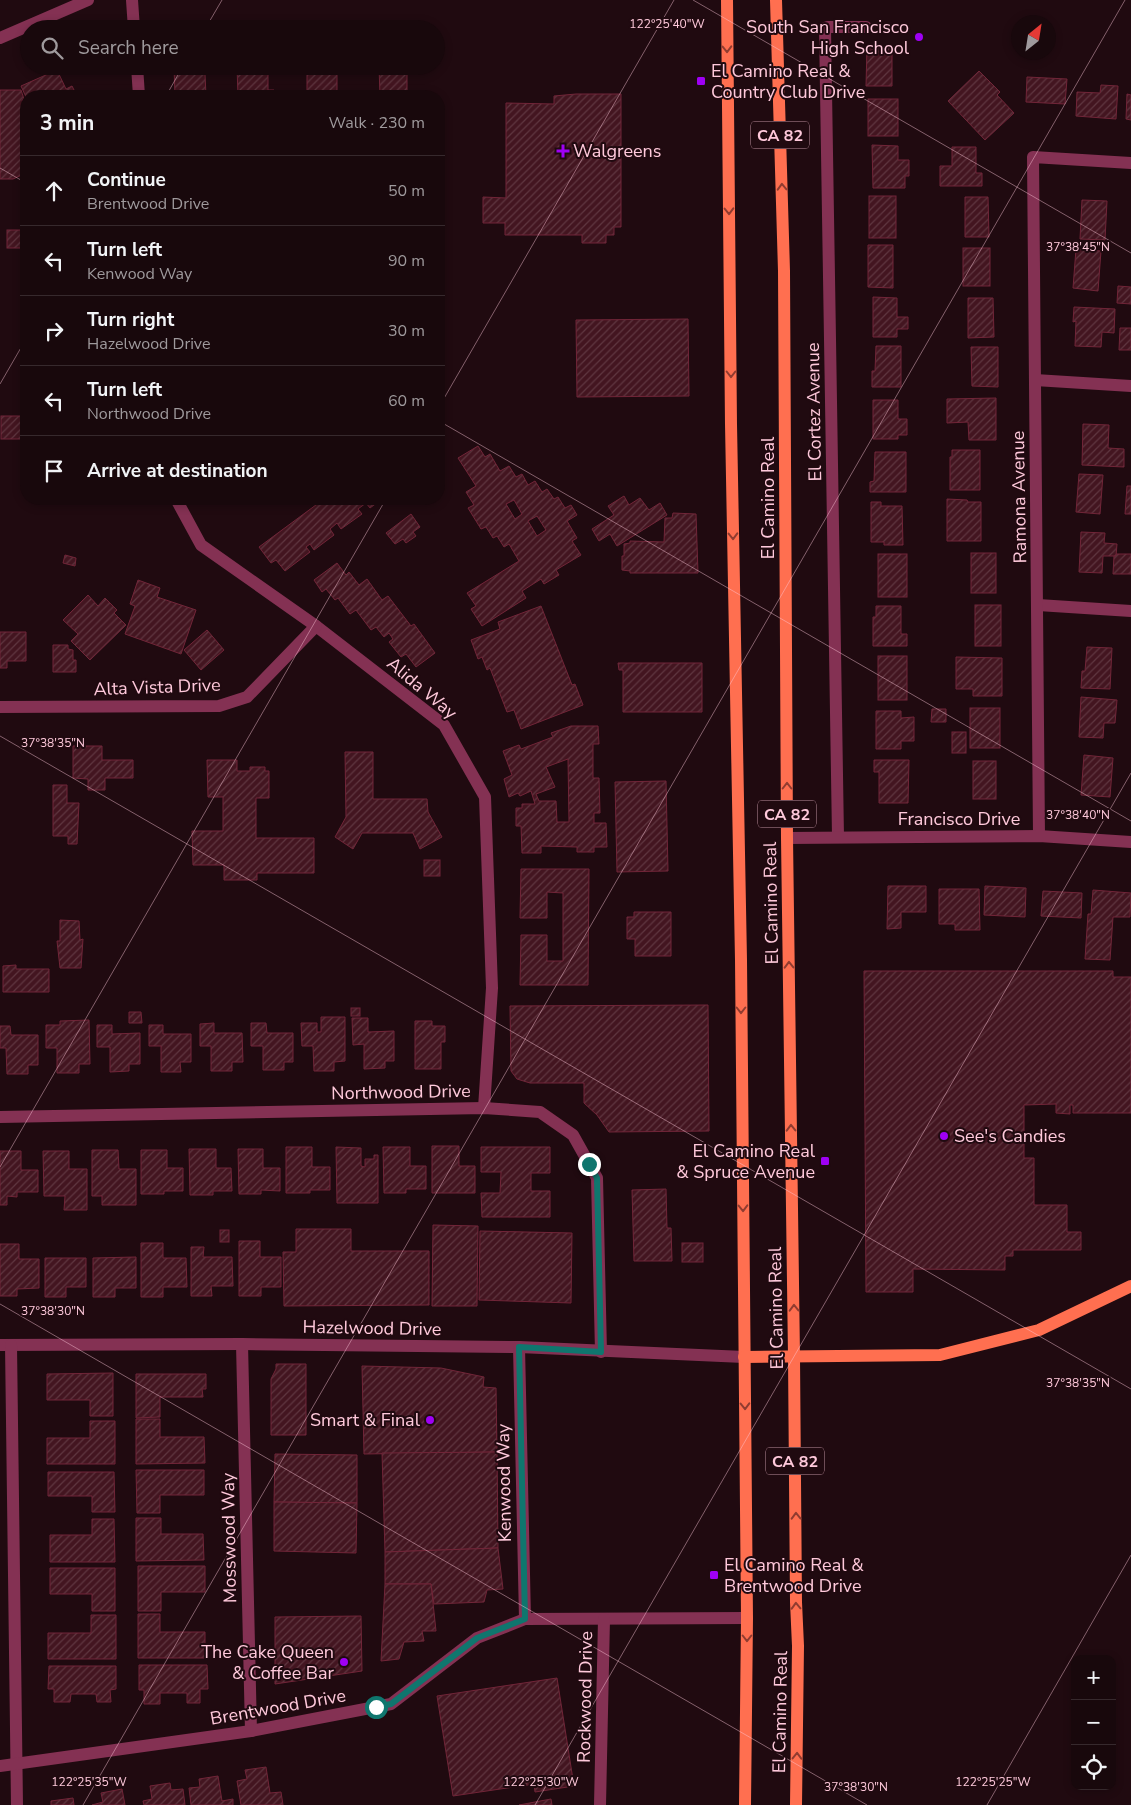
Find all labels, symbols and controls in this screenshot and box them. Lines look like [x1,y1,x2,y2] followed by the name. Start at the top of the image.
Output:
[746,15,910,60] place label: South San Francisco High School
[1011,15,1056,60] north arrow
[629,16,705,32] text: 122°25'40"W
[20,20,445,75] search box
[913,31,925,43] marker: South San Francisco High School
[38,34,66,62] icon: search
[78,35,179,61] text: Search here
[722,45,732,53] one-way arrow
[711,59,865,104] place label: El Camino Real & Country Club Drive
[695,75,707,87] marker: El Camino Real & Country Club Drive
[40,109,94,137] text: 3 min
[329,112,425,134] text: Walk · 230 m
[751,122,809,148] road number: CA 82
[573,139,661,163] place label: Walgreens
[557,145,569,157] marker: Walgreens
[87,167,166,193] text: Continue
[40,177,68,205] icon: ahead
[388,180,425,202] text: 50 m
[777,183,787,190] one-way arrow
[87,193,209,215] text: Brentwood Drive
[724,208,734,215] one-way arrow
[87,237,162,263] text: Turn left
[1046,239,1110,255] text: 37°38'45"N
[40,247,68,275] icon: left
[388,250,425,272] text: 90 m
[87,263,192,285] text: Kenwood Way
[87,307,174,333] text: Turn right
[40,317,68,345] icon: right
[388,320,425,342] text: 30 m
[87,333,211,355] text: Hazelwood Drive
[801,342,827,482] street label: El Cortez Avenue
[725,370,736,378] one-way arrow
[87,377,162,403] text: Turn left
[40,387,68,415] icon: left
[388,390,425,412] text: 60 m
[87,403,211,425] text: Northwood Drive
[1006,430,1032,564] street label: Ramona Avenue
[756,436,780,559] street label: El Camino Real
[40,457,68,485] icon: arrive
[87,458,268,484] text: Arrive at destination
[728,532,739,540] one-way arrow
[382,652,463,725] street label: Alida Way
[93,673,221,701] street label: Alta Vista Drive
[21,735,85,751] text: 37°38'35"N
[782,781,792,789] one-way arrow
[758,801,816,828] road number: CA 82
[898,807,1020,831] street label: Francisco Drive
[1046,807,1110,823] text: 37°38'40"N
[758,841,784,964] street label: El Camino Real
[784,961,794,969] one-way arrow
[736,1006,746,1014] one-way arrow
[331,1079,471,1105] street label: Northwood Drive
[786,1124,796,1132] one-way arrow
[954,1124,1066,1148] place label: See's Candies
[938,1130,950,1142] marker: See's Candies
[676,1139,816,1184] place label: El Camino Real & Spruce Avenue
[578,1153,601,1176] route end
[819,1155,831,1167] marker: El Camino Real & Spruce Avenue
[738,1204,748,1212] one-way arrow
[763,1246,789,1369] street label: El Camino Real
[21,1303,85,1319] text: 37°38'30"N
[789,1304,799,1312] one-way arrow
[302,1315,442,1341] street label: Hazelwood Drive
[1046,1375,1110,1391] text: 37°38'35"N
[740,1402,750,1410] one-way arrow
[310,1408,421,1432] place label: Smart & Final
[424,1414,436,1426] marker: Smart & Final
[491,1423,517,1542] street label: Kenwood Way
[766,1448,824,1474] road number: CA 82
[216,1472,242,1603] street label: Mosswood Way
[791,1512,801,1520] one-way arrow
[724,1553,864,1598] place label: El Camino Real & Brentwood Drive
[708,1569,720,1581] marker: El Camino Real & Brentwood Drive
[791,1601,801,1609] one-way arrow
[572,1631,598,1763] street label: Rockwood Drive
[741,1635,752,1643] one-way arrow
[201,1640,335,1685] place label: The Cake Queen & Coffee Bar
[767,1650,793,1773] street label: El Camino Real
[1071,1655,1116,1790] map controls
[1071,1655,1116,1700] button: +
[338,1656,350,1668] marker: The Cake Queen & Coffee Bar
[208,1683,348,1731] street label: Brentwood Drive
[365,1696,388,1719] route start
[1071,1700,1116,1745] button: −
[1071,1745,1116,1790] button: locate
[792,1752,802,1760] one-way arrow
[51,1774,127,1790] text: 122°25'35"W
[503,1774,579,1790] text: 122°25'30"W
[955,1774,1031,1790] text: 122°25'25"W
[824,1779,888,1795] text: 37°38'30"N

